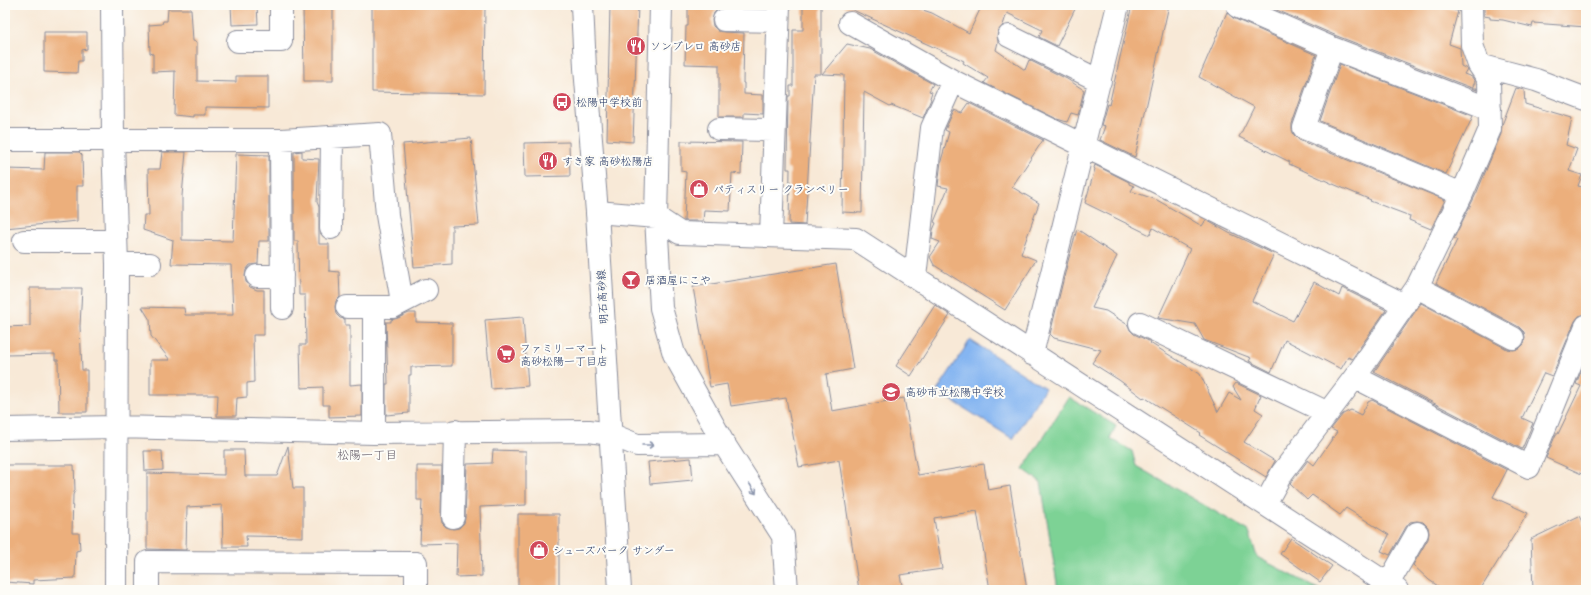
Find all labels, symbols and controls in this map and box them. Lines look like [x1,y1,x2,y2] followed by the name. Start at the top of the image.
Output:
[625,35,647,57] restaurant icon: ソンブレロ 高砂店
[650,37,742,54] place label: ソンブレロ 高砂店
[551,91,573,113] bus stop icon: 松陽中学校前
[576,93,642,110] place label: 松陽中学校前
[537,150,559,172] restaurant icon: すき家 高砂松陽店
[562,152,654,169] place label: すき家 高砂松陽店
[688,178,710,200] shop icon: パティスリー クランベリー
[713,180,849,197] place label: パティスリー クランベリー
[592,269,611,325] street label: 明石高砂線
[620,269,642,291] bar icon: 居酒屋にこや
[645,271,711,288] place label: 居酒屋にこや
[520,339,608,369] place label: ファミリーマート 高砂松陽一丁目店
[495,343,517,365] supermarket icon: ファミリーマート 高砂松陽一丁目店
[880,381,902,403] school or university icon: 高砂市立松陽中学校
[905,383,1004,400] place label: 高砂市立松陽中学校
[641,441,654,449] one-way arrow
[337,445,397,463] district label: 松陽一丁目
[749,483,757,494] one-way arrow
[528,539,550,561] shop icon: シューズパーク サンダー
[553,541,675,558] place label: シューズパーク サンダー

